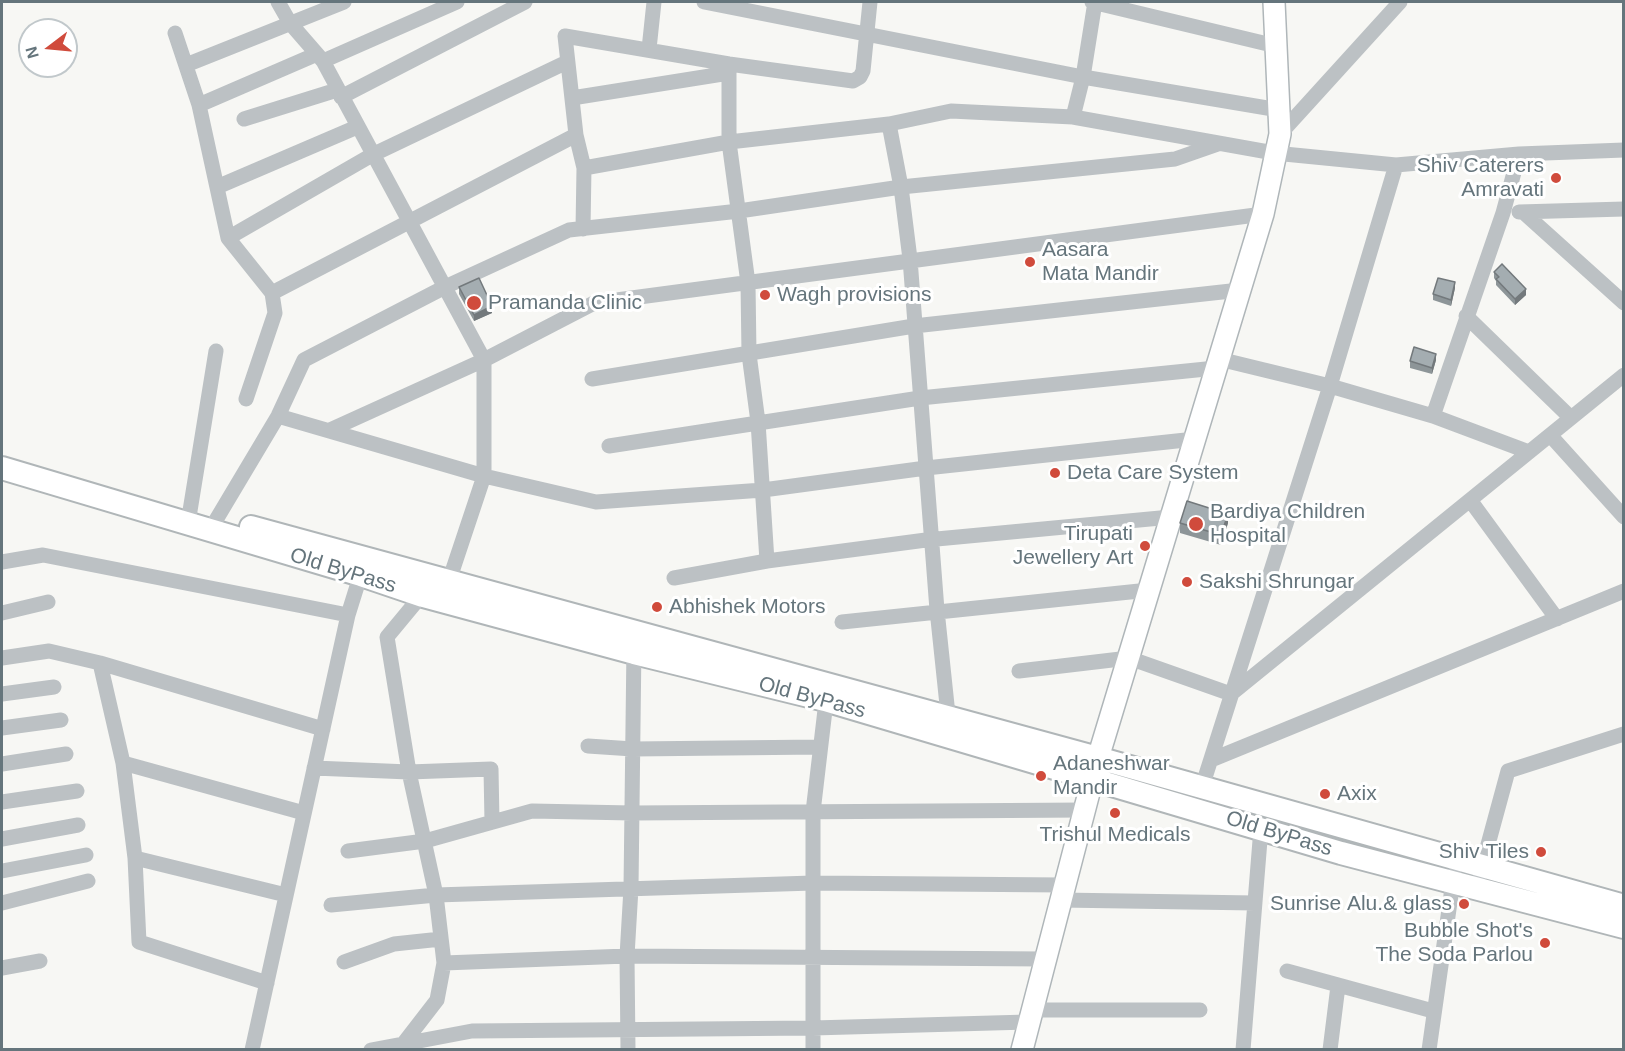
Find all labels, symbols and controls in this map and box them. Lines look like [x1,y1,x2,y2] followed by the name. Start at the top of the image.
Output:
[18,18,78,78] north arrow
[22,45,42,60] text: N
[1417,153,1544,203] place label: Shiv Caterers Amravati
[1549,171,1563,185] marker: Shiv Caterers Amravati
[1042,237,1159,287] place label: Aasara Mata Mandir
[1023,255,1037,269] marker: Aasara Mata Mandir
[777,282,931,308] place label: Wagh provisions
[758,288,772,302] marker: Wagh provisions
[488,290,642,316] place label: Pramanda Clinic
[465,294,483,312] marker: Pramanda Clinic
[1067,460,1239,486] place label: Deta Care System
[1048,466,1062,480] marker: Deta Care System
[1210,499,1365,549] place label: Bardiya Children Hospital
[1187,515,1205,533] marker: Bardiya Children Hospital
[1013,521,1133,571] place label: Tirupati Jewellery Art
[1138,539,1152,553] marker: Tirupati Jewellery Art
[287,543,399,599] street label: Old ByPass
[1199,569,1354,595] place label: Sakshi Shrungar
[1180,575,1194,589] marker: Sakshi Shrungar
[669,594,825,620] place label: Abhishek Motors
[650,600,664,614] marker: Abhishek Motors
[756,672,868,724] street label: Old ByPass
[1053,751,1170,801] place label: Adaneshwar Mandir
[1034,769,1048,783] marker: Adaneshwar Mandir
[1337,781,1377,807] place label: Axix
[1318,787,1332,801] marker: Axix
[1108,806,1122,820] marker: Trishul Medicals
[1223,806,1335,862] street label: Old ByPass
[1040,822,1190,848] place label: Trishul Medicals
[1439,839,1529,865] place label: Shiv Tiles
[1534,845,1548,859] marker: Shiv Tiles
[1270,891,1452,917] place label: Sunrise Alu.& glass
[1457,897,1471,911] marker: Sunrise Alu.& glass
[1375,918,1533,968] place label: Bubble Shot's The Soda Parlou
[1538,936,1552,950] marker: Bubble Shot's The Soda Parlou

